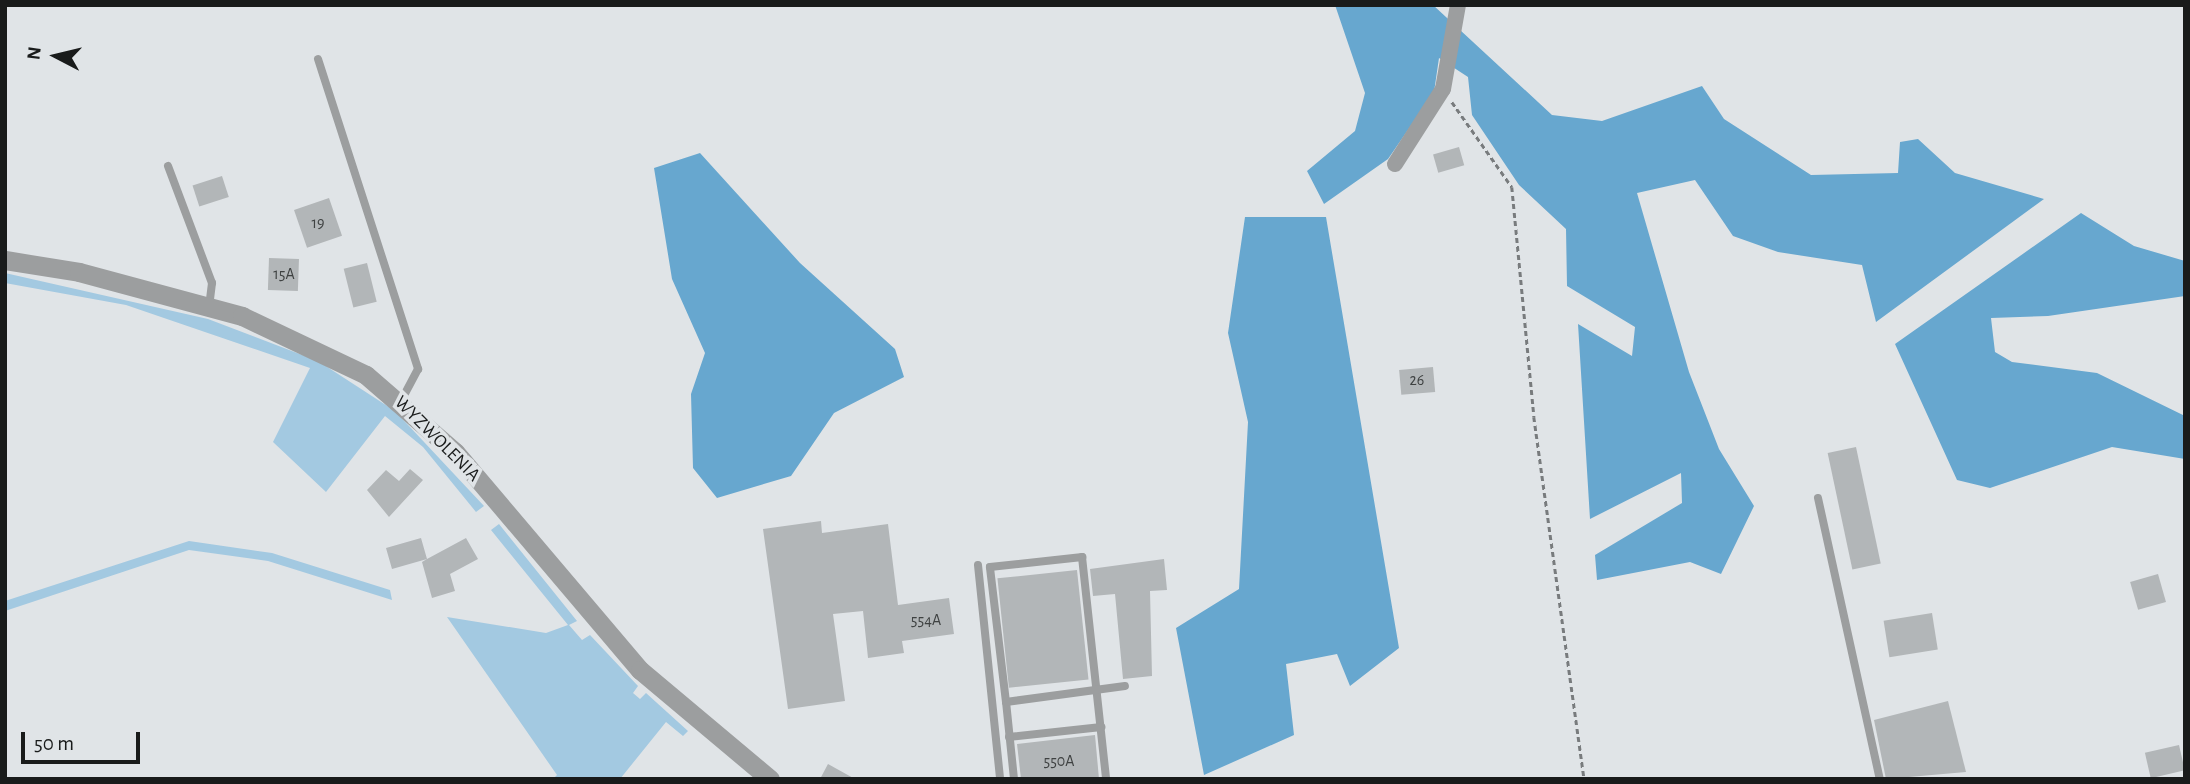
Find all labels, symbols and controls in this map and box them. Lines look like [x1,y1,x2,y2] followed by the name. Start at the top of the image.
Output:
[21,21,91,91] north arrow
[24,46,45,61] text: N
[311,213,325,233] house number: 19
[273,264,295,284] house number: 15A
[1410,370,1424,390] house number: 26
[389,391,485,487] street label: WYZWOLENIA
[911,610,941,630] house number: 554A
[24,718,144,762] scale bar
[34,733,74,754] text: 50 m
[1043,751,1075,771] house number: 550A

